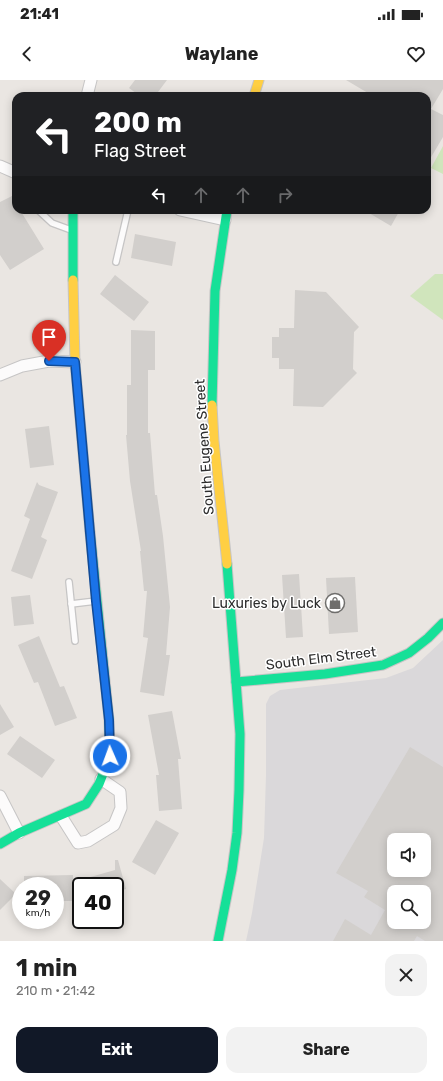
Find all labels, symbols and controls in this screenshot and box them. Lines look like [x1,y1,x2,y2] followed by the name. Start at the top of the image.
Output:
[20,5,59,23] text: 21:41
[16,43,38,65] icon: back
[185,43,258,65] text: Waylane
[405,43,427,65] icon: heart
[94,106,182,139] text: 200 m
[28,108,80,160] icon: left
[94,140,186,162] text: Flag Street
[148,184,170,206] icon: left
[190,184,212,206] icon: ahead
[232,184,254,206] icon: ahead
[274,184,296,206] icon: right
[32,320,66,361] pin
[38,326,60,348] icon: arrive
[191,378,218,515] street label: South Eugene Street
[324,592,346,614] shop icon: Luxuries by Luck
[212,595,322,612] place label: Luxuries by Luck
[265,643,378,674] street label: South Elm Street
[89,735,131,777] position arrow
[387,833,431,929] map controls
[387,833,431,877] button: sound
[72,877,124,929] speed limit sign: 40
[387,885,431,929] button: search
[25,886,51,910] text: 29
[26,907,50,919] text: km/h
[16,954,77,982] text: 1 min
[385,954,427,996] button: close
[16,983,95,998] text: 210 m · 21:42
[16,1027,218,1073] button: Exit
[226,1027,427,1073] button: Share

